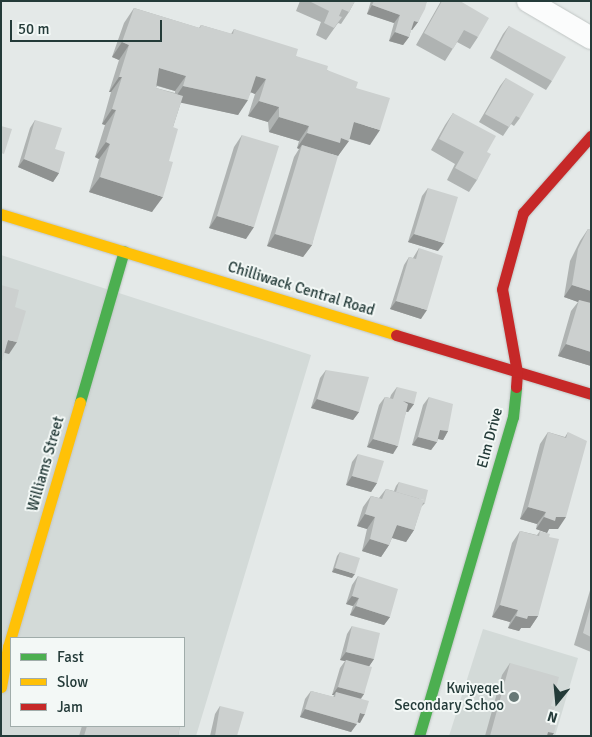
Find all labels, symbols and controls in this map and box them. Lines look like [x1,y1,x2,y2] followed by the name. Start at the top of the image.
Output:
[12,10,165,42] scale bar
[18,20,49,38] text: 50 m
[225,258,377,320] street label: Chilliwack Central Road
[473,406,507,470] street label: Elm Drive
[24,414,68,514] street label: Williams Street
[10,637,185,727] legend
[57,648,84,666] text: Fast
[57,673,88,691] text: Slow
[532,677,582,727] north arrow
[394,679,504,714] place label: Kwiyeqel Secondary Schoo
[508,691,520,703] marker: Kwiyeqel Secondary Schoo
[57,698,83,716] text: Jam
[545,707,560,726] text: N

